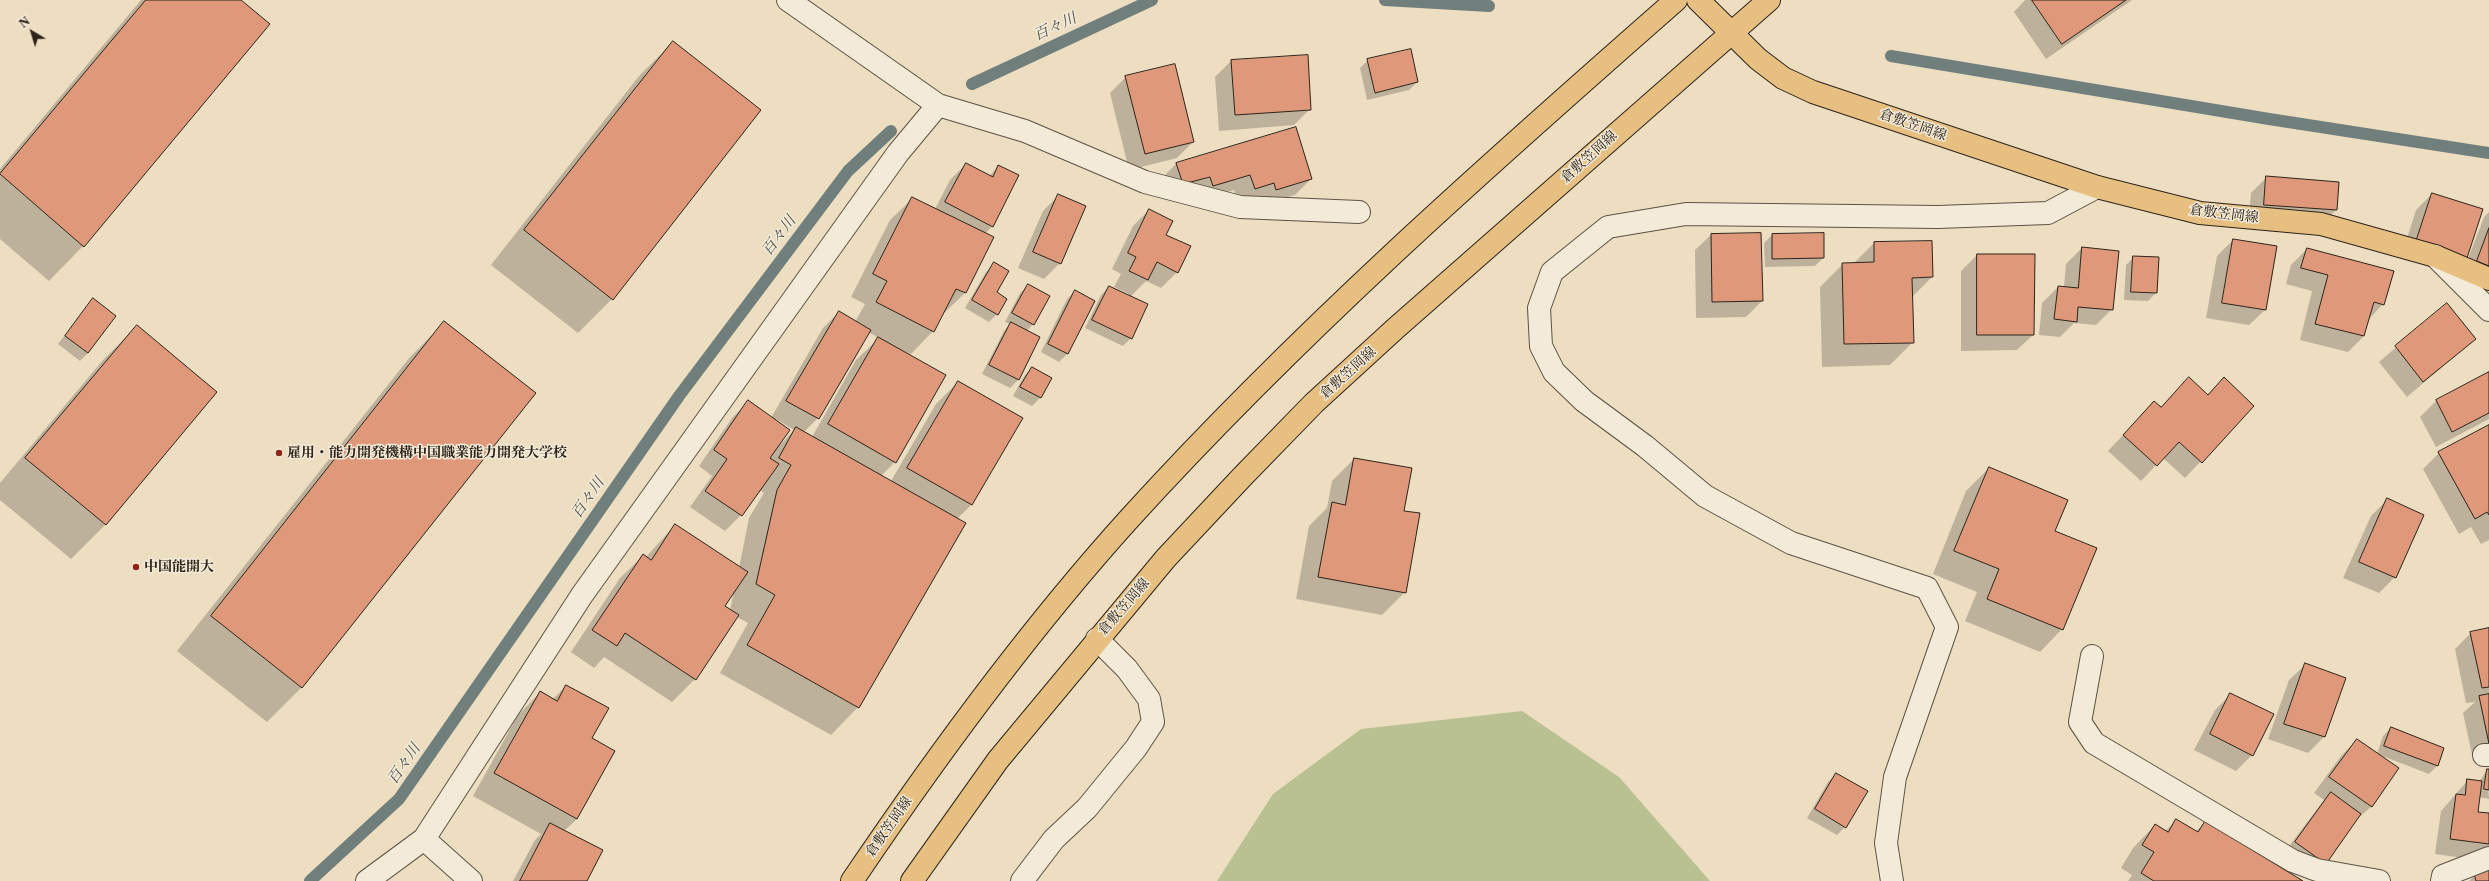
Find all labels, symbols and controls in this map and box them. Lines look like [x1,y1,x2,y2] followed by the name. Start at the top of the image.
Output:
[1031,9,1079,45] water label: 百々川
[12,12,52,52] north arrow
[17,14,33,31] text: N
[1877,106,1949,144] street label: 倉敷笠岡線
[1557,127,1621,187] street label: 倉敷笠岡線
[2188,201,2260,227] street label: 倉敷笠岡線
[758,213,800,259] water label: 百々川
[1316,343,1380,403] street label: 倉敷笠岡線
[287,445,567,461] place label: 雇用・能力開発機構中国職業能力開発大学校
[274,448,284,458] marker: 雇用・能力開発機構中国職業能力開発大学校
[568,474,608,522] water label: 百々川
[144,559,214,575] place label: 中国能開大
[131,562,141,572] marker: 中国能開大
[1095,575,1153,639] street label: 倉敷笠岡線
[384,740,424,788] water label: 百々川
[862,794,916,860] street label: 倉敷笠岡線

